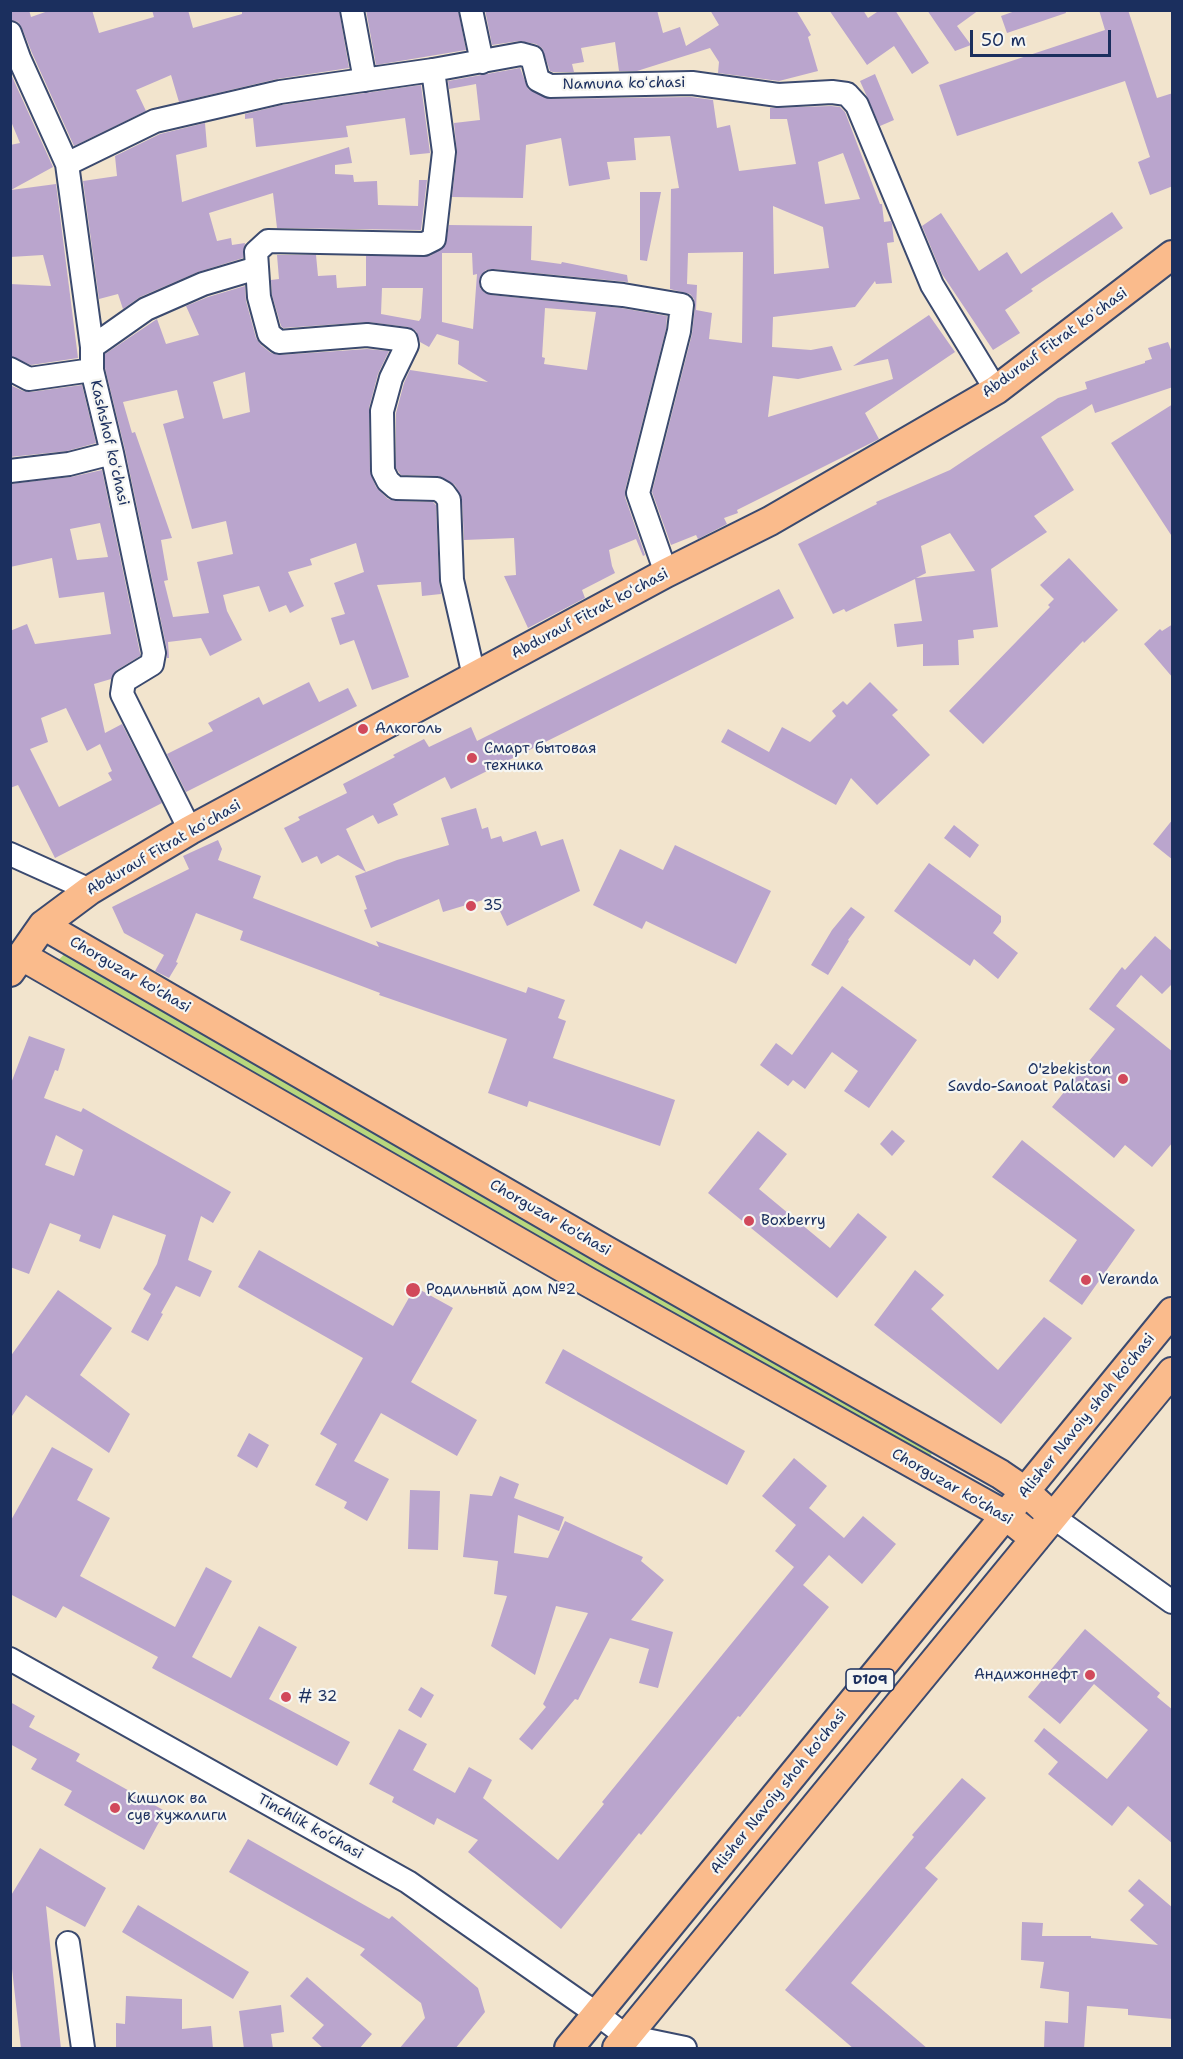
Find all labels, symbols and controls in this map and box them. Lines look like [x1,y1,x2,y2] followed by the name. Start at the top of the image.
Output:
[973,18,1114,56] scale bar
[981,28,1026,52] text: 50 m
[562,74,686,94] street label: Namuna koʻchasi
[979,284,1131,402] street label: Abdurauf Fitrat koʻchasi
[86,378,132,508] street label: Kashshof koʻchasi
[508,565,672,663] street label: Abdurauf Fitrat koʻchasi
[375,720,442,738] place label: Алкоголь
[356,722,370,736] marker: Алкоголь
[484,740,596,775] place label: Смарт бытовая техника
[465,751,479,765] marker: Смарт бытовая техника
[84,796,244,900] street label: Abdurauf Fitrat koʻchasi
[483,897,502,915] place label: 35
[464,899,478,913] marker: 35
[66,933,194,1017] street label: Chorguzar ko'chasi
[948,1061,1111,1096] place label: O'zbekiston Savdo-Sanoat Palatasi
[1116,1072,1130,1086] marker: O'zbekiston Savdo-Sanoat Palatasi
[486,1176,614,1260] street label: Chorguzar ko'chasi
[761,1212,826,1230] place label: Boxberry
[742,1214,756,1228] marker: Boxberry
[1098,1271,1159,1289] place label: Veranda
[1079,1273,1093,1287] marker: Veranda
[404,1281,422,1299] marker: Родильный дом №2
[426,1281,576,1299] place label: Родильный дом №2
[1015,1330,1159,1502] street label: Alisher Navoiy shoh ko'chasi
[888,1445,1016,1529] street label: Chorguzar ko'chasi
[974,1666,1078,1684] place label: Андижоннефт
[1083,1668,1097,1682] marker: Андижоннефт
[846,1669,894,1691] road number: D109
[298,1688,337,1706] place label: # 32
[279,1690,293,1704] marker: # 32
[707,1706,851,1878] street label: Alisher Navoiy shoh ko'chasi
[127,1790,227,1825] place label: Кишлок ва сув хужалиги
[254,1790,366,1864] street label: Tinchlik kо‘chasi
[108,1801,122,1815] marker: Кишлок ва сув хужалиги

